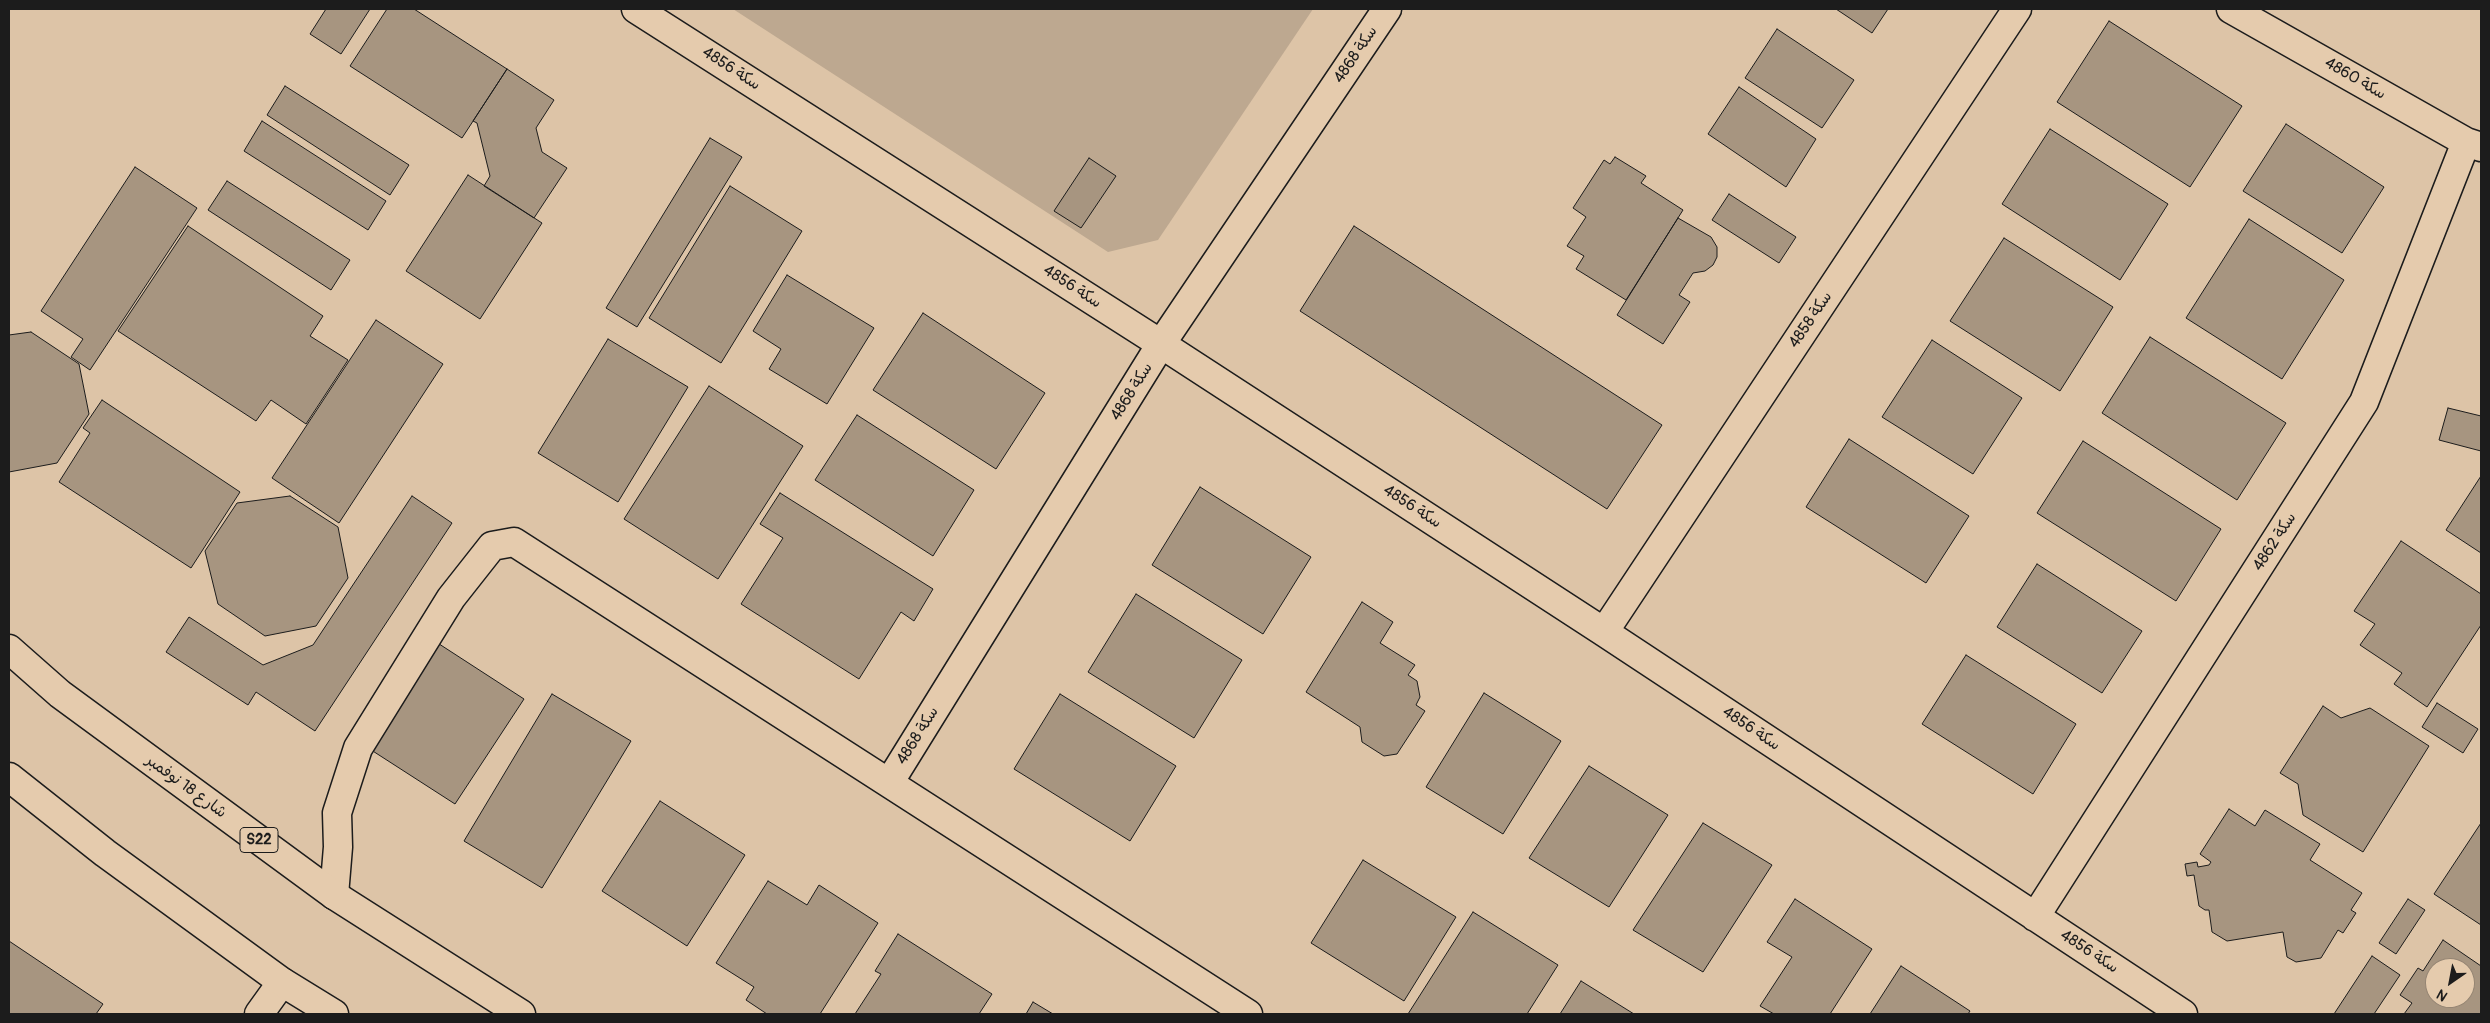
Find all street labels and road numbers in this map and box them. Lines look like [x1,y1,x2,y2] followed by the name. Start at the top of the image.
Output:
[1330,23,1382,87] street label: سكة 4868
[698,43,764,95] street label: سكة 4856
[2321,54,2389,104] street label: سكة 4860
[1039,261,1105,313] street label: سكة 4856
[1785,288,1837,352] street label: سكة 4858
[1107,359,1157,425] street label: سكة 4868
[1379,481,1445,533] street label: سكة 4856
[2249,509,2301,575] street label: سكة 4862
[893,703,943,769] street label: سكة 4868
[1718,703,1784,755] street label: سكة 4856
[142,751,230,823] street label: شارع 18 نوفمبر
[240,828,278,852] road number: S22
[2056,926,2122,978] street label: سكة 4856

